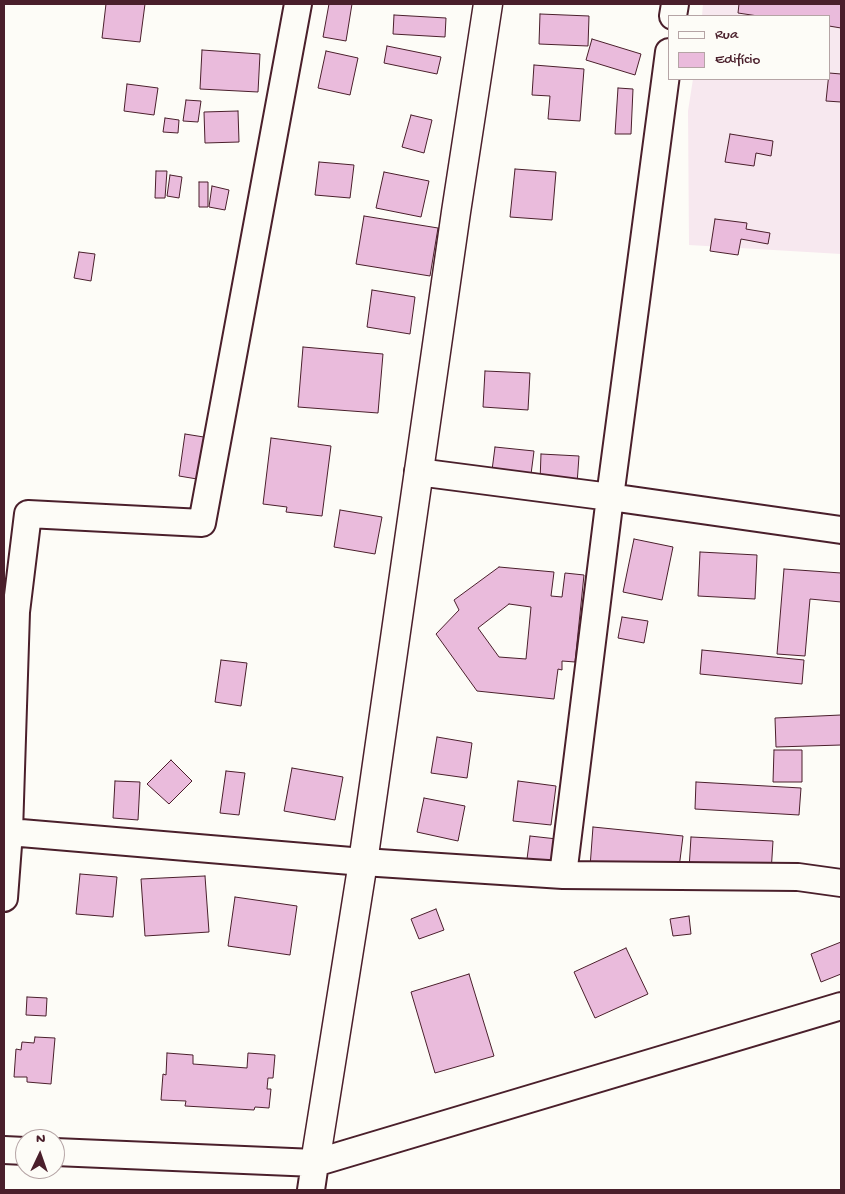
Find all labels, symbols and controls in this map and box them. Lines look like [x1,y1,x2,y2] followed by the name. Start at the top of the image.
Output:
[668,15,830,80] legend
[715,26,738,44] text: Rua
[715,51,760,69] text: Edifício
[15,1129,65,1179] north arrow
[36,1131,46,1148] text: N

